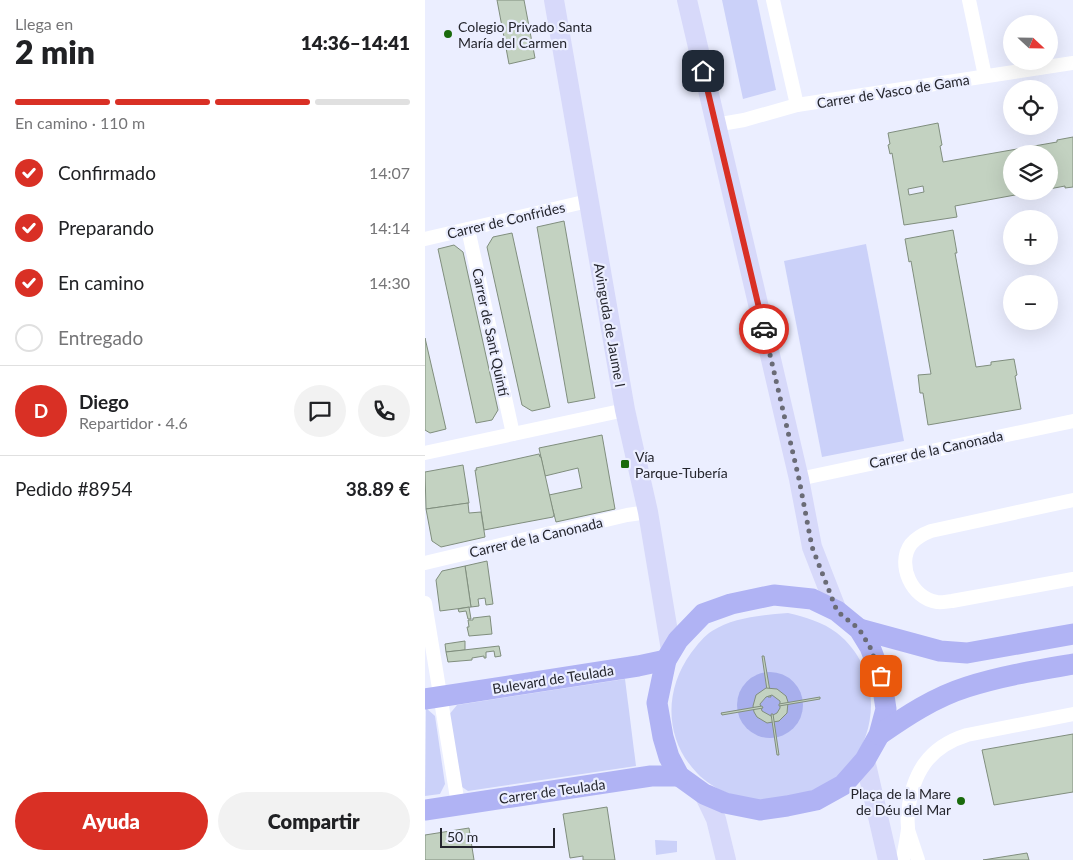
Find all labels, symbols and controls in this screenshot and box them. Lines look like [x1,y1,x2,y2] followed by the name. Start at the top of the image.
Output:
[15,14,73,33] text: Llega en
[1003,15,1057,70] north arrow
[1003,15,1058,330] map controls
[458,18,592,51] place label: Colegio Privado Santa María del Carmen
[442,28,454,40] marker: Colegio Privado Santa María del Carmen
[301,31,410,54] text: 14:36–14:41
[15,32,95,71] text: 2 min
[682,50,724,92] pin
[689,57,717,85] icon: home
[815,71,971,111] street label: Carrer de Vasco de Gama
[1003,80,1058,135] button: locate
[15,113,145,132] text: En camino · 110 m
[1003,145,1058,200] button: layers
[15,159,43,187] icon: check
[58,161,156,184] text: Confirmado
[369,163,410,182] text: 14:07
[445,198,567,242] street label: Carrer de Confrides
[1003,210,1058,265] button: +
[15,214,43,242] icon: check
[58,216,154,239] text: Preparando
[369,218,410,237] text: 14:14
[591,261,629,389] street label: Avinguda de Jaume I
[469,267,513,399] street label: Carrer de Sant Quintí
[15,269,43,297] icon: check
[58,271,144,294] text: En camino
[369,273,410,292] text: 14:30
[1003,275,1058,330] button: −
[739,304,789,354] courier
[750,315,778,343] icon: car
[58,326,143,349] text: Entregado
[294,385,346,437] button: chat
[358,385,410,437] button: phone
[79,390,129,413] text: Diego
[34,399,48,422] text: D
[79,413,188,432] text: Repartidor · 4.6
[868,427,1004,471] street label: Carrer de la Canonada
[635,448,728,481] place label: Vía Parque-Tubería
[619,458,631,470] marker: Vía Parque-Tubería
[15,477,133,500] text: Pedido #8954
[346,477,410,500] text: 38.89 €
[468,513,604,561] street label: Carrer de la Canonada
[860,655,902,697] pin
[491,661,615,697] street label: Bulevard de Teulada
[867,662,895,690] icon: bag
[498,775,606,807] street label: Carrer de Teulada
[851,785,951,818] place label: Plaça de la Mare de Déu del Mar
[15,792,208,850] button: Ayuda
[218,792,410,850] button: Compartir
[955,795,967,807] marker: Plaça de la Mare de Déu del Mar
[440,825,555,848] scale bar
[447,828,478,845] text: 50 m

